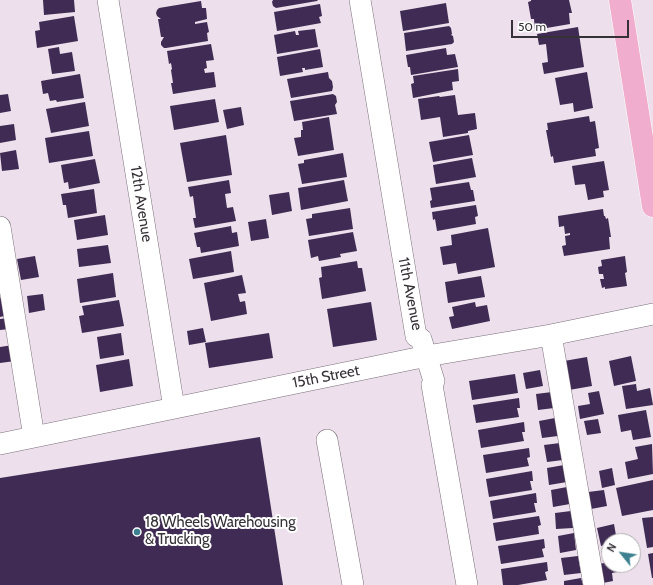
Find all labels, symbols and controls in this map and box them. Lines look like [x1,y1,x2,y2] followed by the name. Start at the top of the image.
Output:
[513,12,631,38] scale bar
[518,19,546,34] text: 50 m
[126,165,156,243] street label: 12th Avenue
[394,256,426,332] street label: 11th Avenue
[291,362,361,392] street label: 15th Street
[145,514,296,549] place label: 18 Wheels Warehousing & Trucking
[132,527,142,537] marker: 18 Wheels Warehousing & Trucking
[601,533,641,573] north arrow
[603,541,619,554] text: N

